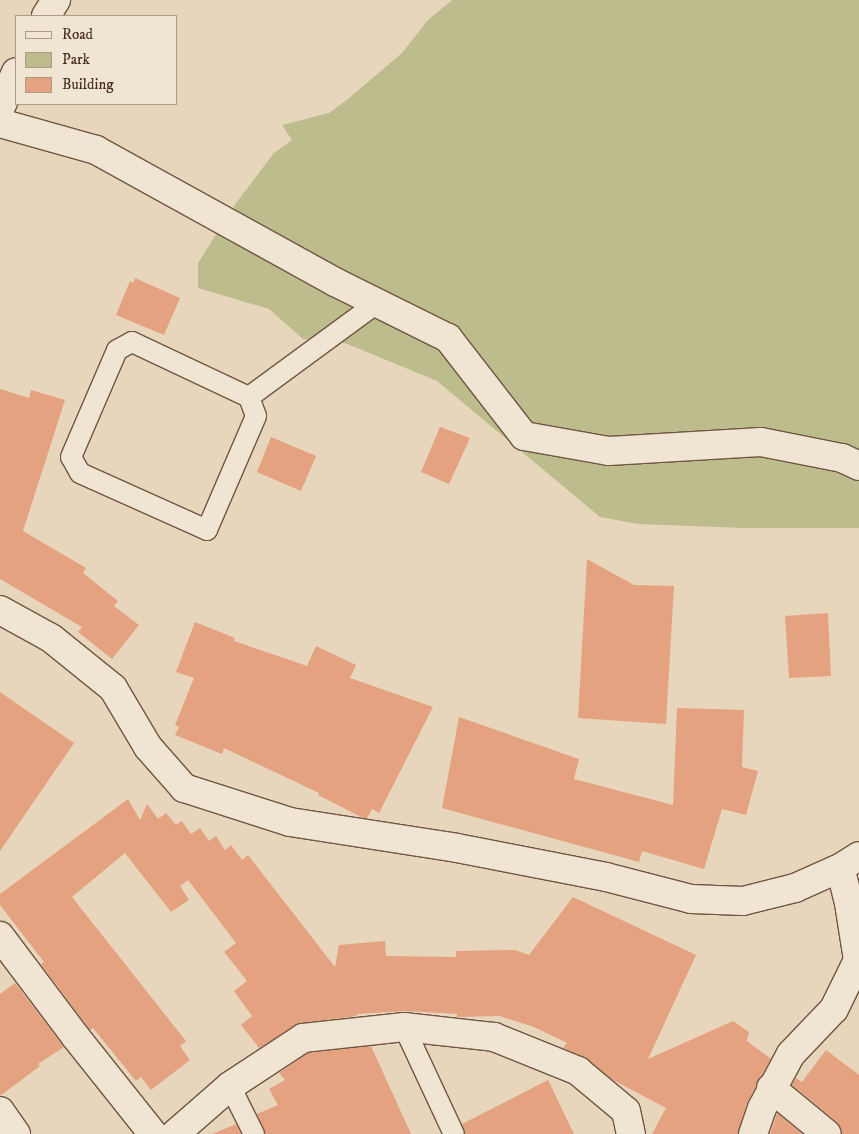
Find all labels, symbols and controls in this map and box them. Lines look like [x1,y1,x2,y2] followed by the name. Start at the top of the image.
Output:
[15,15,178,105] legend
[62,25,93,44] text: Road
[62,50,90,69] text: Park
[62,75,114,94] text: Building

